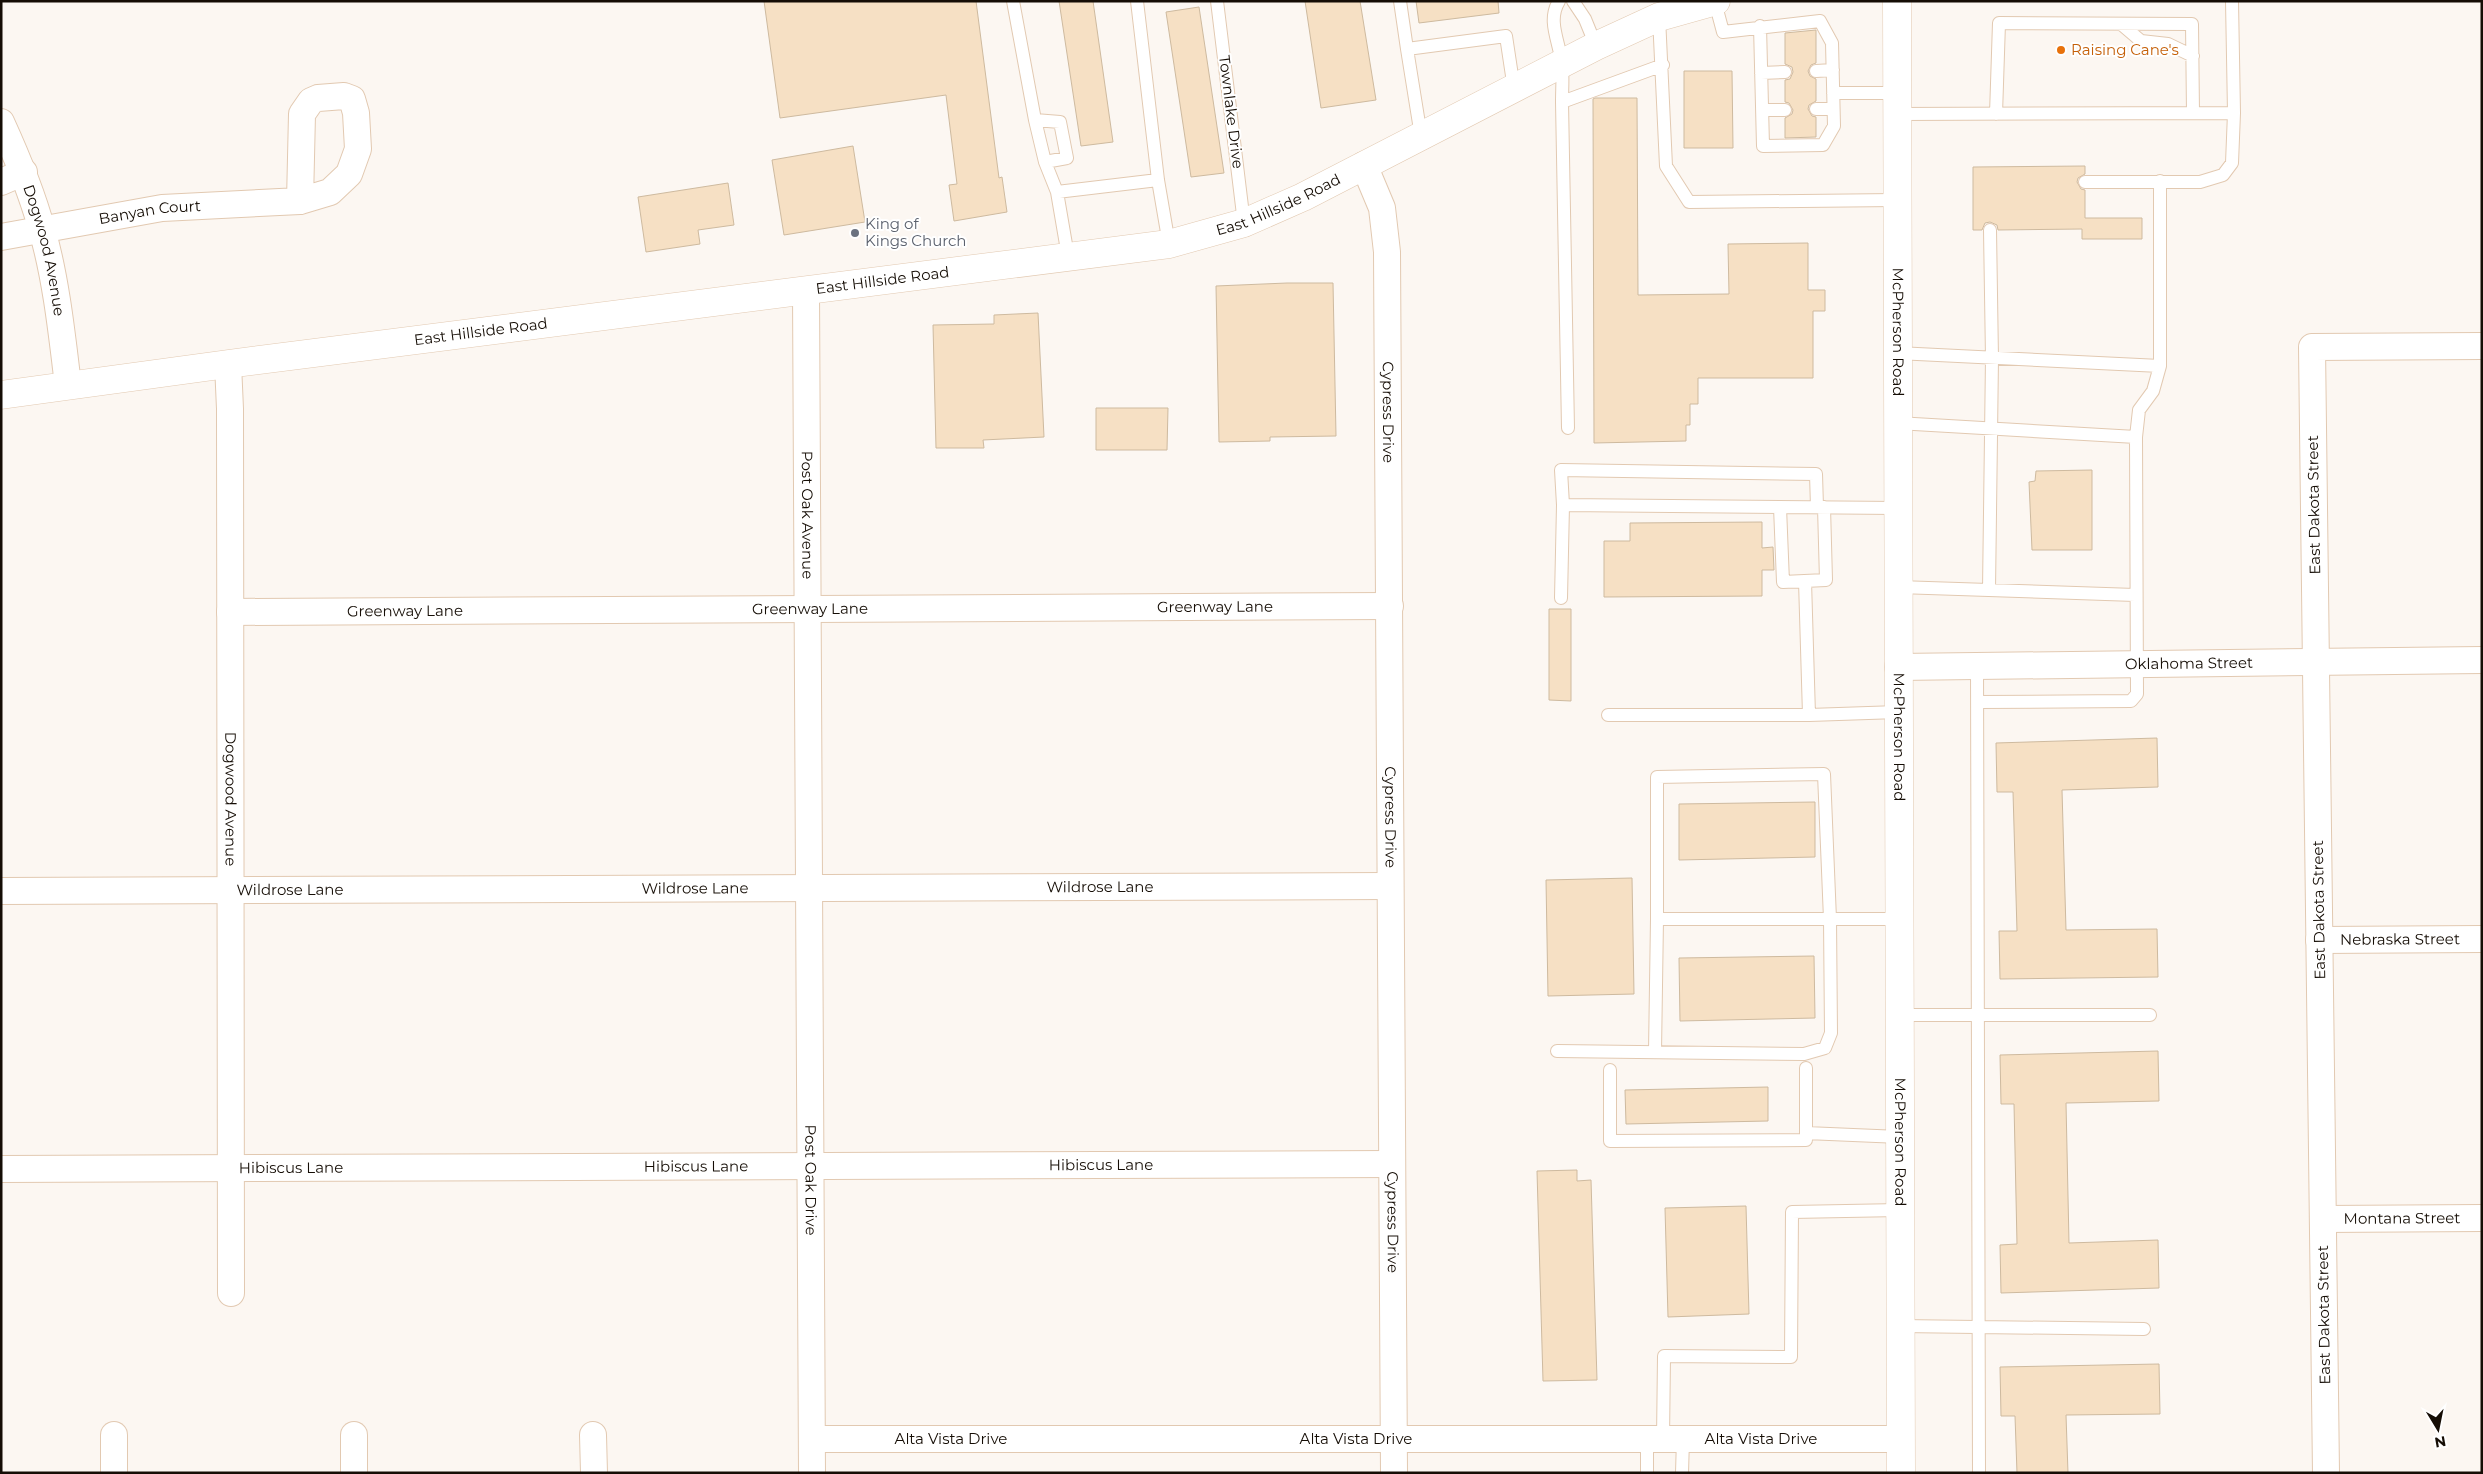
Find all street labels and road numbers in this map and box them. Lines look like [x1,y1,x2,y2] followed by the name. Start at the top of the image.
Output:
[1215,54,1248,170] street label: Townlake Drive
[1214,169,1344,239] street label: East Hillside Road
[19,182,69,317] street label: Dogwood Avenue
[97,196,201,228] street label: Banyan Court
[815,262,950,298] street label: East Hillside Road
[1889,268,1908,396] street label: McPherson Road
[413,313,549,349] street label: East Hillside Road
[1379,361,1398,463] street label: Cypress Drive
[2303,435,2324,575] street label: East Dakota Street
[798,451,817,579] street label: Post Oak Avenue
[1157,597,1273,616] street label: Greenway Lane
[752,599,868,618] street label: Greenway Lane
[347,601,463,620] street label: Greenway Lane
[2125,653,2253,673] street label: Oklahoma Street
[1890,673,1909,801] street label: McPherson Road
[221,732,241,866] street label: Dogwood Avenue
[1381,766,1401,868] street label: Cypress Drive
[2308,840,2329,980] street label: East Dakota Street
[1046,877,1154,896] street label: Wildrose Lane
[641,878,749,898] street label: Wildrose Lane
[236,880,344,899] street label: Wildrose Lane
[2340,929,2460,949] street label: Nebraska Street
[1891,1078,1910,1206] street label: McPherson Road
[801,1124,821,1236] street label: Post Oak Drive
[1049,1155,1153,1174] street label: Hibiscus Lane
[644,1156,748,1176] street label: Hibiscus Lane
[239,1158,343,1177] street label: Hibiscus Lane
[1383,1171,1403,1273] street label: Cypress Drive
[2344,1208,2460,1228] street label: Montana Street
[2313,1245,2334,1385] street label: East Dakota Street
[895,1429,1007,1448] street label: Alta Vista Drive
[1300,1429,1412,1448] street label: Alta Vista Drive
[1705,1429,1817,1448] street label: Alta Vista Drive

